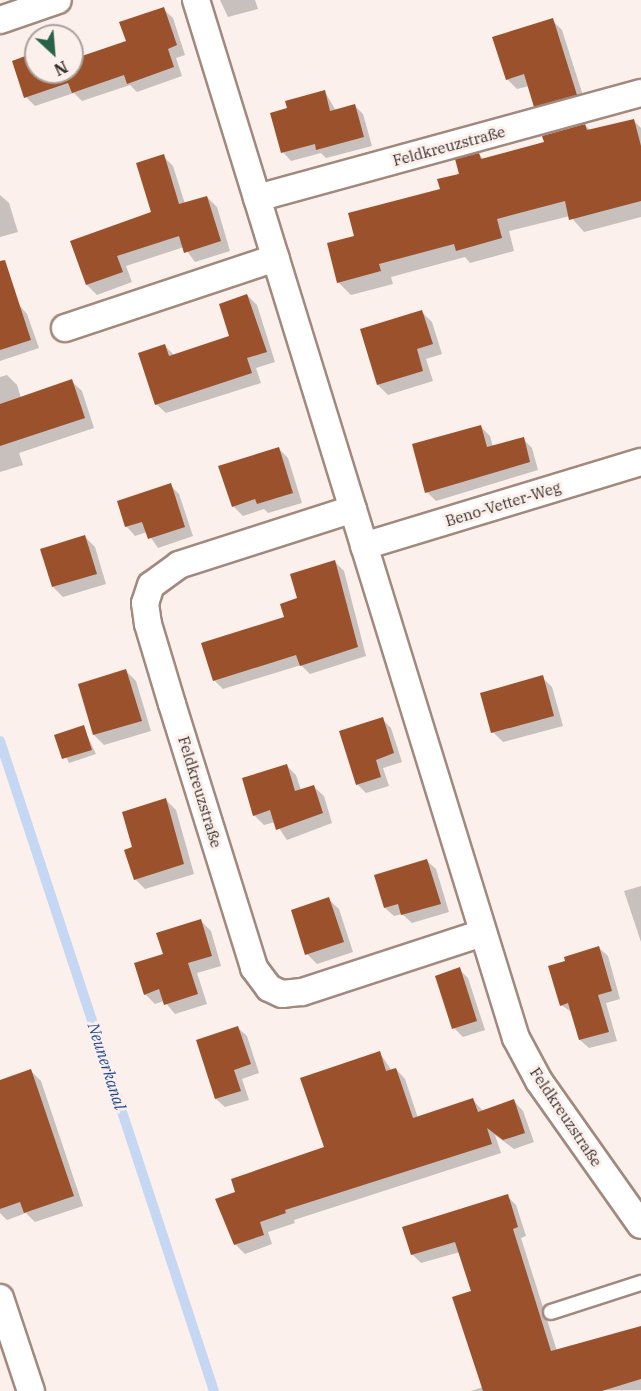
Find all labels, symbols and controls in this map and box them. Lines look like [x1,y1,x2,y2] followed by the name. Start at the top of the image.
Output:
[24,24,84,84] north arrow
[51,57,71,80] text: N
[391,122,507,170] street label: Feldkreuzstraße
[443,478,563,530] street label: Beno-Vetter-Weg
[174,734,226,850] street label: Feldkreuzstraße
[84,1020,130,1112] water label: Neunerkanal
[526,1064,606,1170] street label: Feldkreuzstraße

